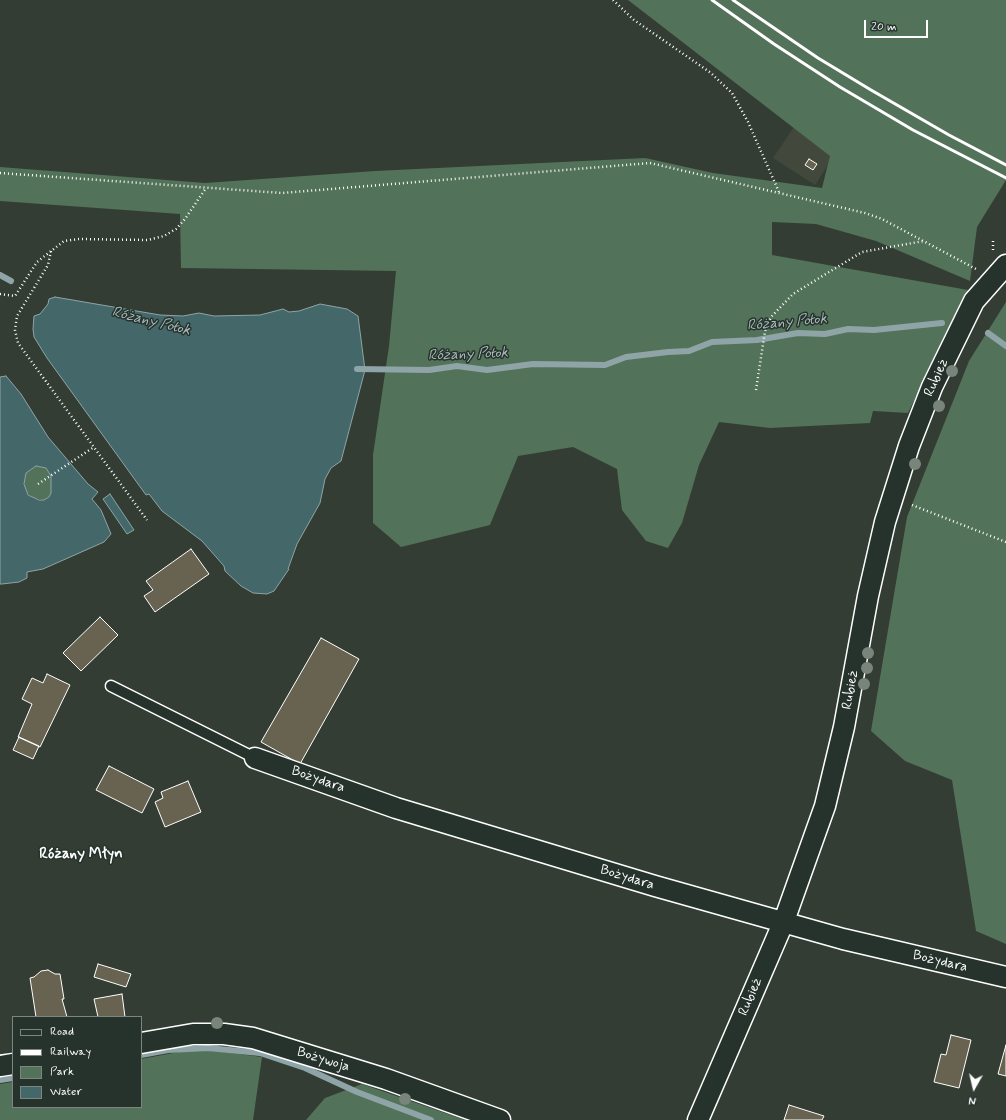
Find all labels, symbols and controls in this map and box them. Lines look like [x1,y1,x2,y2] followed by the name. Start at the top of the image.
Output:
[866,12,930,38] scale bar
[871,19,897,35] text: 20 m
[110,304,192,340] water label: Różany Potok
[746,311,828,335] water label: Różany Potok
[427,345,509,365] water label: Różany Potok
[921,356,953,400] street label: Rubież
[839,669,863,711] street label: Rubież
[289,763,347,797] street label: Bożydara
[39,846,123,864] district label: Różany Młyn
[598,862,656,894] street label: Bożydara
[911,948,969,976] street label: Bożydara
[735,975,767,1019] street label: Rubież
[12,1016,142,1108] legend
[50,1024,74,1040] text: Road
[50,1044,91,1060] text: Railway
[295,1044,351,1076] street label: Bożywoja
[50,1064,74,1080] text: Park
[954,1068,994,1108] north arrow
[50,1084,82,1100] text: Water
[968,1092,977,1107] text: N

